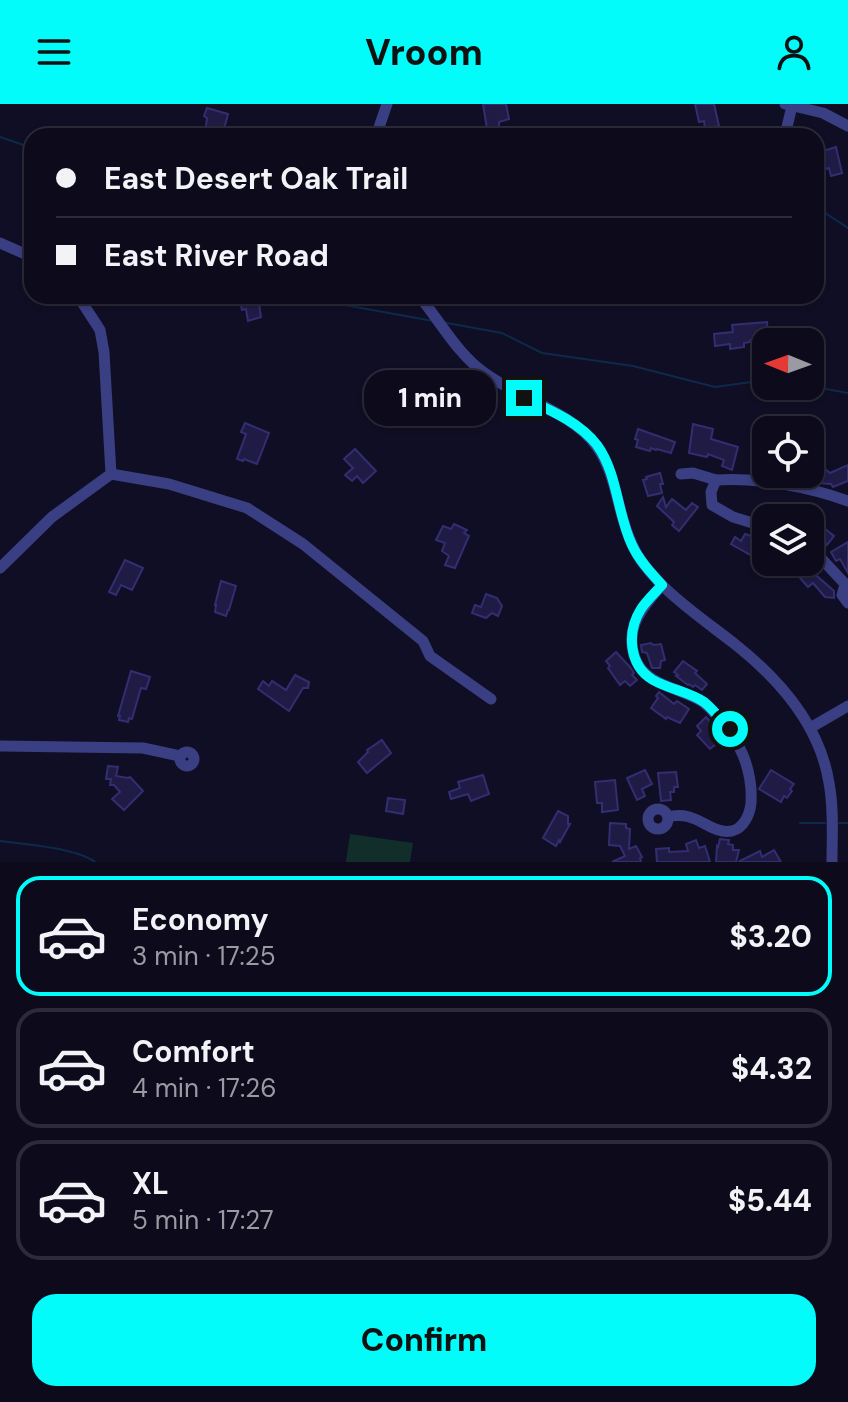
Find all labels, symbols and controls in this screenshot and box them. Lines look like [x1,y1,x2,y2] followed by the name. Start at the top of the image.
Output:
[365,29,483,76] text: Vroom
[32,30,76,74] icon: menu
[772,30,816,74] icon: person
[104,159,408,198] text: East Desert Oak Trail
[104,236,329,275] text: East River Road
[752,328,824,400] north arrow
[752,328,824,576] map controls
[364,370,496,426] callout: 1 min
[506,380,542,416] route end
[398,381,462,415] text: 1 min
[752,416,824,488] button: locate
[752,504,824,576] button: layers
[712,711,748,747] route start
[36,900,108,972] icon: car
[132,900,269,939] text: Economy
[730,917,812,956] text: $3.20
[132,939,276,973] text: 3 min · 17:25
[36,1032,108,1104] icon: car
[132,1032,255,1071] text: Comfort
[731,1049,812,1088] text: $4.32
[132,1071,277,1105] text: 4 min · 17:26
[36,1164,108,1236] icon: car
[132,1164,169,1203] text: XL
[728,1181,812,1220] text: $5.44
[132,1203,274,1237] text: 5 min · 17:27
[32,1294,816,1386] button: Confirm

